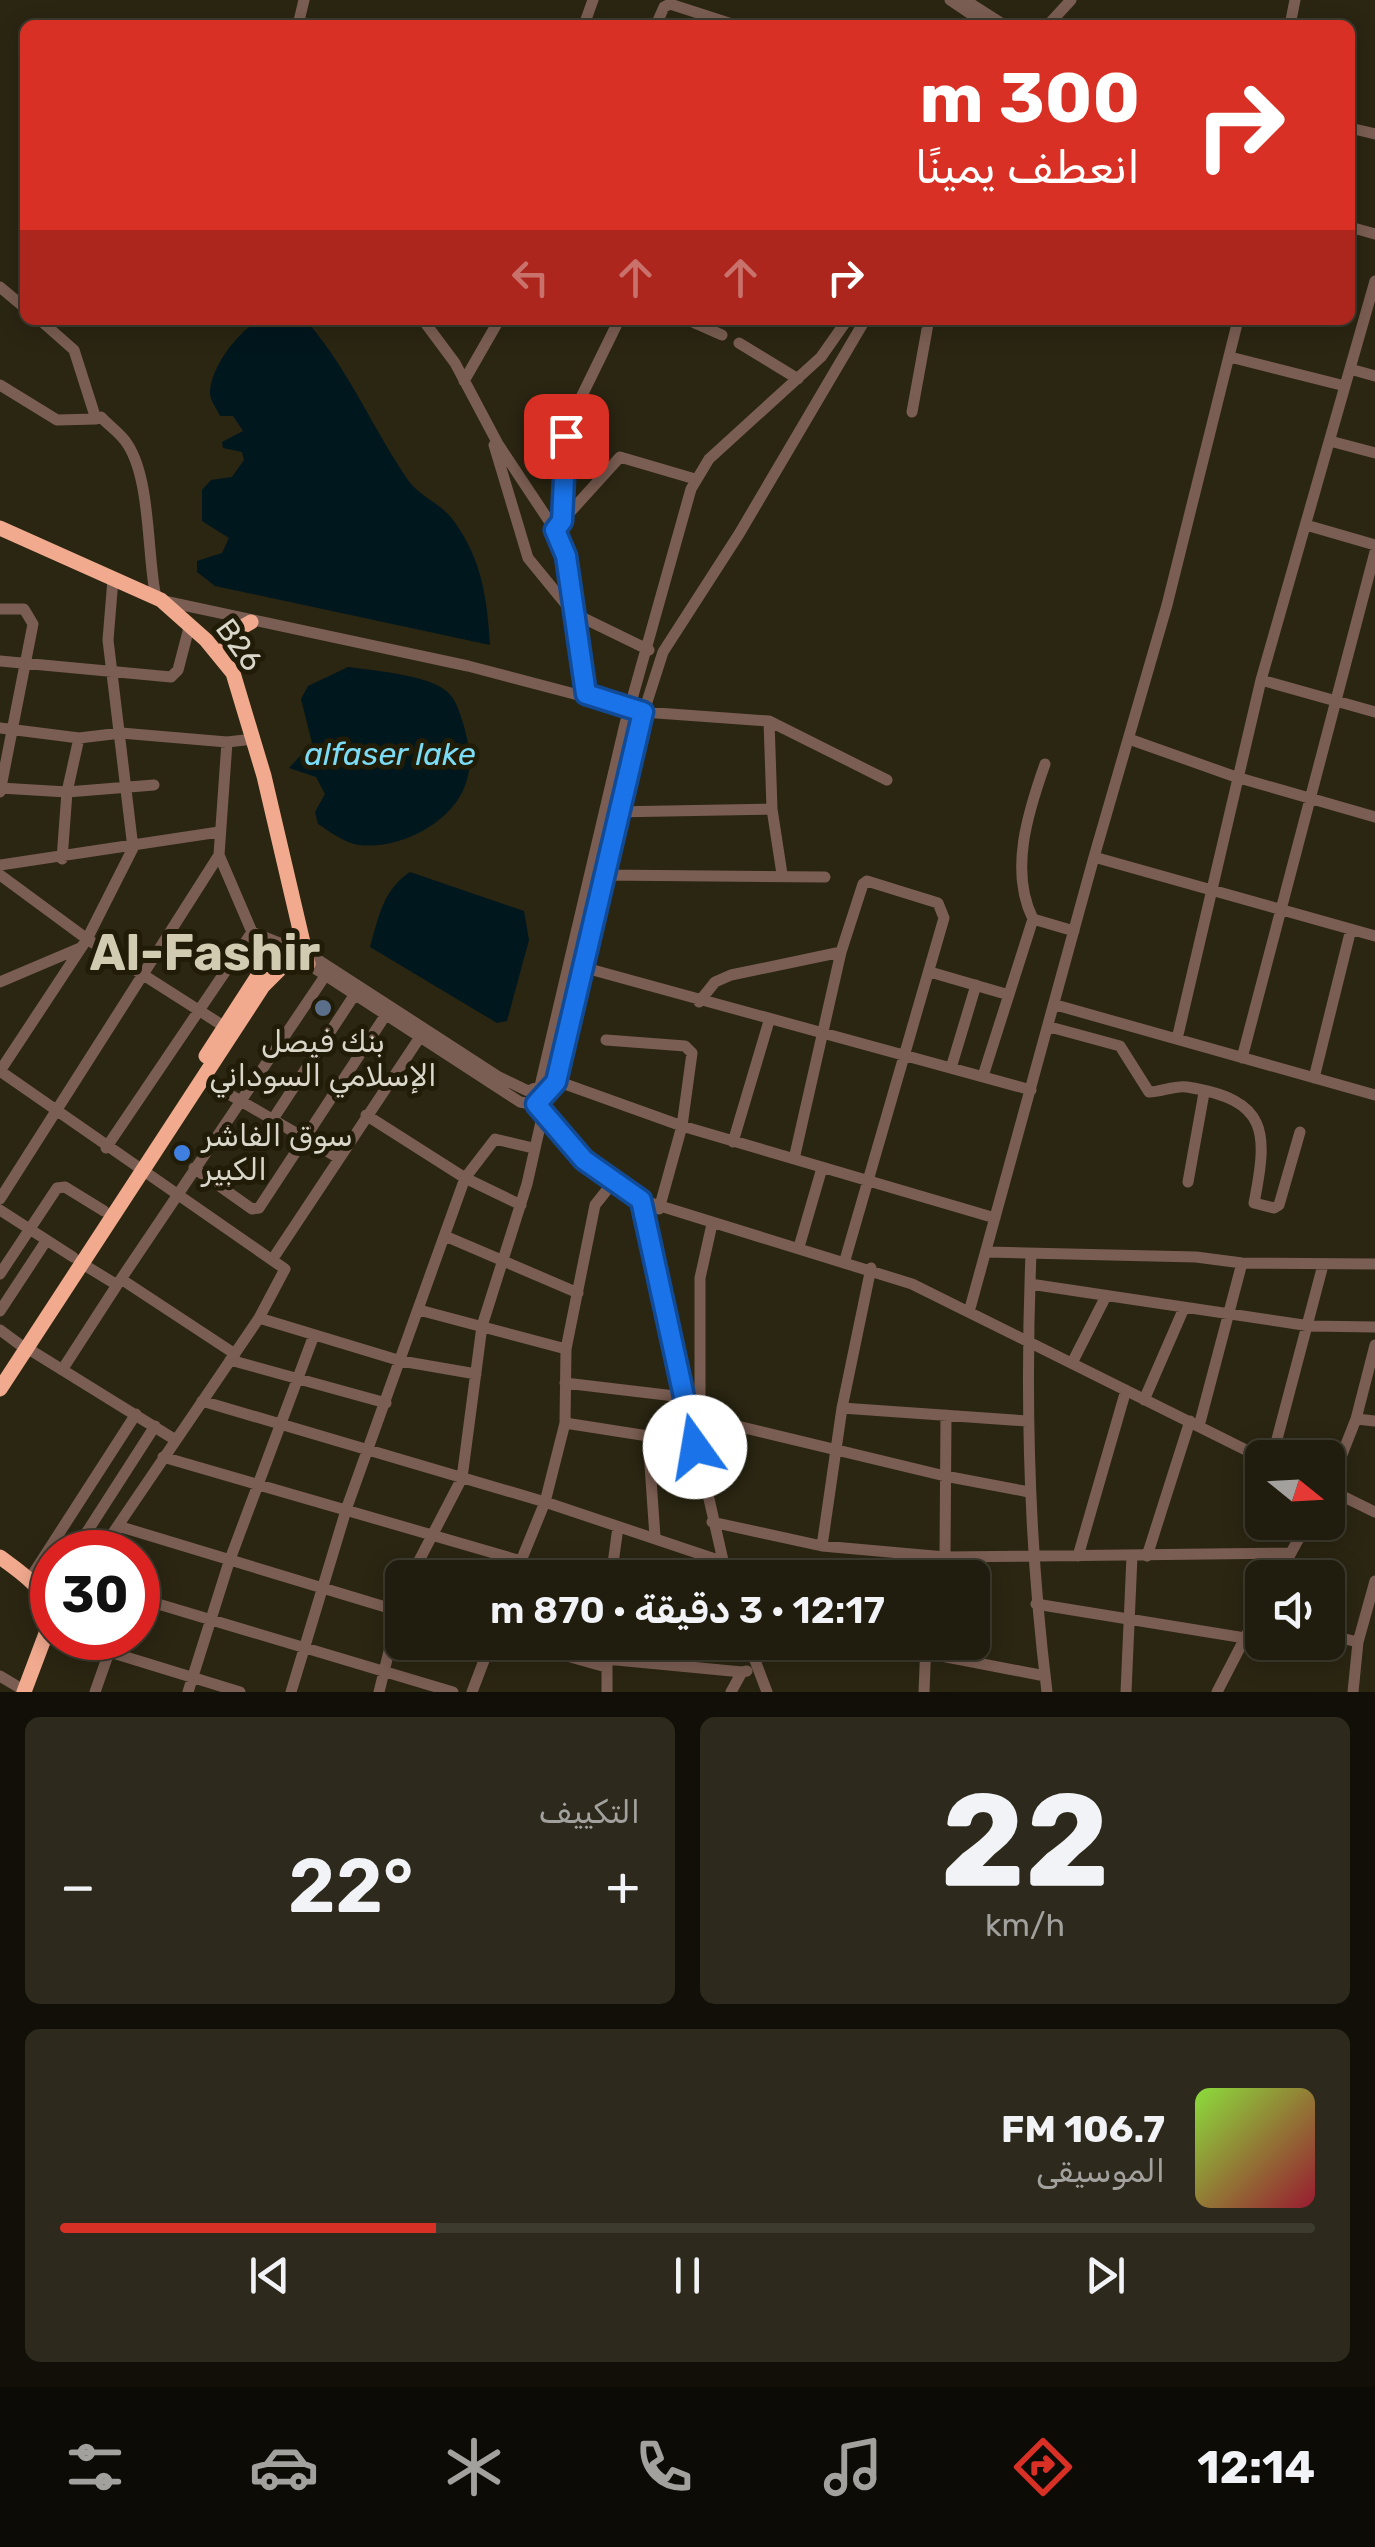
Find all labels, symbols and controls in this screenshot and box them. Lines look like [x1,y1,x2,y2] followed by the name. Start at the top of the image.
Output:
[920,57,1140,140] text: 300 m
[1175,60,1305,190] icon: right
[915,141,1140,194] text: انعطف يمينًا
[503,250,558,305] icon: left
[608,250,663,305] icon: ahead
[713,250,768,305] icon: ahead
[818,250,873,305] icon: right
[524,394,609,479] pin
[539,409,594,464] icon: arrive
[208,612,270,678] street label: B26
[304,735,476,773] water label: alfaser lake
[90,923,320,983] district label: Al-Fashir
[312,997,334,1019] marker: بنك فيصل الإسلامي السوداني
[209,1024,437,1098] place label: بنك فيصل الإسلامي السوداني
[200,1118,353,1188] place label: سوق الفاشر الكبير
[171,1142,193,1164] marker: سوق الفاشر الكبير
[643,1395,747,1499] position arrow
[1245,1440,1345,1540] north arrow
[1245,1440,1345,1660] map controls
[30,1530,160,1660] speed limit sign: 30
[1245,1560,1345,1660] button: sound
[490,1587,885,1633] text: 12:17 · 3 دقيقة · 870 m
[941,1763,1110,1918] text: 22
[538,1793,640,1831] text: التكييف
[288,1842,413,1931] text: 22°
[60,1854,96,1919] text: −
[606,1854,640,1919] text: +
[985,1906,1065,1944] text: km/h
[1001,2106,1165,2152] text: 106.7 FM
[1036,2152,1165,2190] text: الموسيقى
[242,2248,297,2303] icon: previous
[660,2248,715,2303] icon: pause
[1078,2248,1133,2303] icon: next
[60,2432,130,2502] icon: filters
[249,2432,319,2502] icon: car
[439,2432,509,2502] icon: climate
[629,2432,699,2502] icon: phone
[818,2432,888,2502] icon: music
[1008,2432,1078,2502] icon: directions
[1197,2441,1315,2494] text: 12:14

